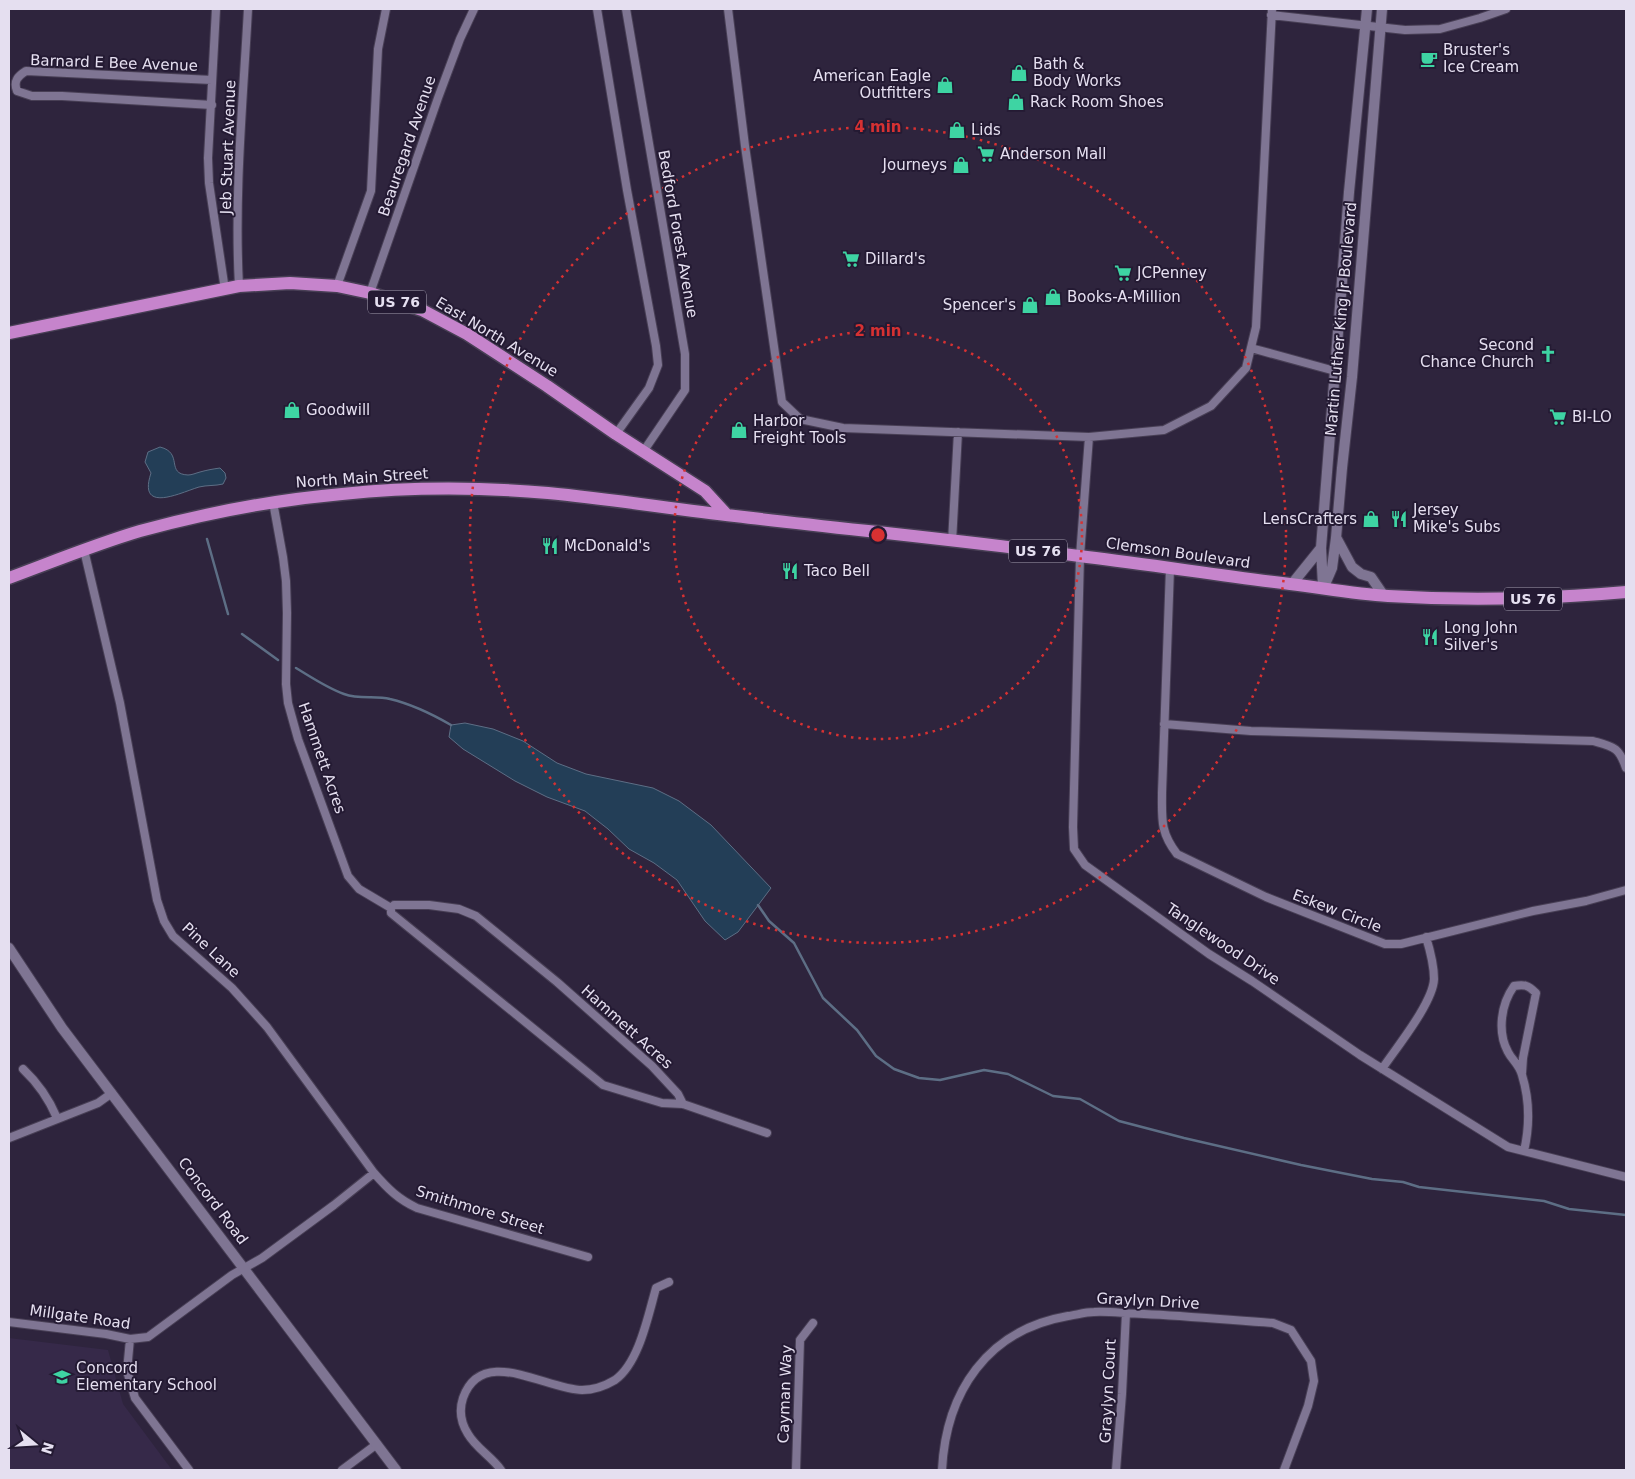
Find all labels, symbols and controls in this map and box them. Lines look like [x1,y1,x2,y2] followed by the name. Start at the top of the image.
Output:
[1443,41,1519,76] place label: Bruster's Ice Cream
[1419,49,1439,69] cafe icon: Bruster's Ice Cream
[30,51,198,75] street label: Barnard E Bee Avenue
[1033,55,1122,90] place label: Bath & Body Works
[1009,63,1029,83] shop icon: Bath & Body Works
[813,67,931,102] place label: American Eagle Outfitters
[374,73,440,219] street label: Beauregard Avenue
[935,75,955,95] shop icon: American Eagle Outfitters
[217,79,239,216] street label: Jeb Stuart Avenue
[1006,92,1026,112] shop icon: Rack Room Shoes
[1030,93,1164,111] place label: Rack Room Shoes
[854,118,902,136] text: 4 min
[947,120,967,140] shop icon: Lids
[971,121,1001,139] place label: Lids
[976,144,996,164] supermarket icon: Anderson Mall
[1000,145,1106,163] place label: Anderson Mall
[654,149,702,319] street label: Bedford Forest Avenue
[951,155,971,175] shop icon: Journeys
[882,156,947,174] place label: Journeys
[1322,201,1360,437] street label: Martin Luther King Jr Boulevard
[841,249,861,269] supermarket icon: Dillard's
[865,250,926,268] place label: Dillard's
[1113,263,1133,283] supermarket icon: JCPenney
[1136,264,1207,282] place label: JCPenney
[1043,287,1063,307] shop icon: Books-A-Million
[1067,288,1181,306] place label: Books-A-Million
[368,290,426,314] road number: US 76
[433,293,561,381] street label: East North Avenue
[1020,295,1040,315] shop icon: Spencer's
[943,296,1016,314] place label: Spencer's
[854,322,902,340] text: 2 min
[1420,336,1534,371] place label: Second Chance Church
[1538,344,1558,364] church icon: Second Chance Church
[282,400,302,420] shop icon: Goodwill
[306,401,370,419] place label: Goodwill
[1548,407,1568,427] supermarket icon: BI-LO
[1572,408,1612,426] place label: BI-LO
[753,412,847,447] place label: Harbor Freight Tools
[729,420,749,440] shop icon: Harbor Freight Tools
[295,464,429,492] street label: North Main Street
[1412,501,1501,536] place label: Jersey Mike's Subs
[1361,509,1381,529] shop icon: LensCrafters
[1389,509,1409,529] restaurant icon: Jersey Mike's Subs
[1262,510,1357,528] place label: LensCrafters
[869,526,887,544] centre of rings
[1105,534,1251,572] street label: Clemson Boulevard
[540,536,560,556] restaurant icon: McDonald's
[564,537,650,555] place label: McDonald's
[1009,540,1067,562] road number: US 76
[780,561,800,581] restaurant icon: Taco Bell
[803,562,870,580] place label: Taco Bell
[1504,588,1562,610] road number: US 76
[1444,619,1518,654] place label: Long John Silver's
[1420,627,1440,647] restaurant icon: Long John Silver's
[295,700,350,816] street label: Hammett Acres
[1290,886,1384,936] street label: Eskew Circle
[1162,899,1283,989] street label: Tanglewood Drive
[178,919,244,981] street label: Pine Lane
[578,981,676,1073] street label: Hammett Acres
[174,1154,252,1248] street label: Concord Road
[414,1182,546,1238] street label: Smithmore Street
[1096,1289,1200,1313] street label: Graylyn Drive
[28,1301,132,1333] street label: Millgate Road
[1096,1338,1120,1444] street label: Graylyn Court
[774,1344,796,1444] street label: Cayman Way
[76,1359,217,1394] place label: Concord Elementary School
[52,1367,72,1387] school or university icon: Concord Elementary School
[10,1419,60,1469] north arrow
[38,1440,57,1456] text: N

